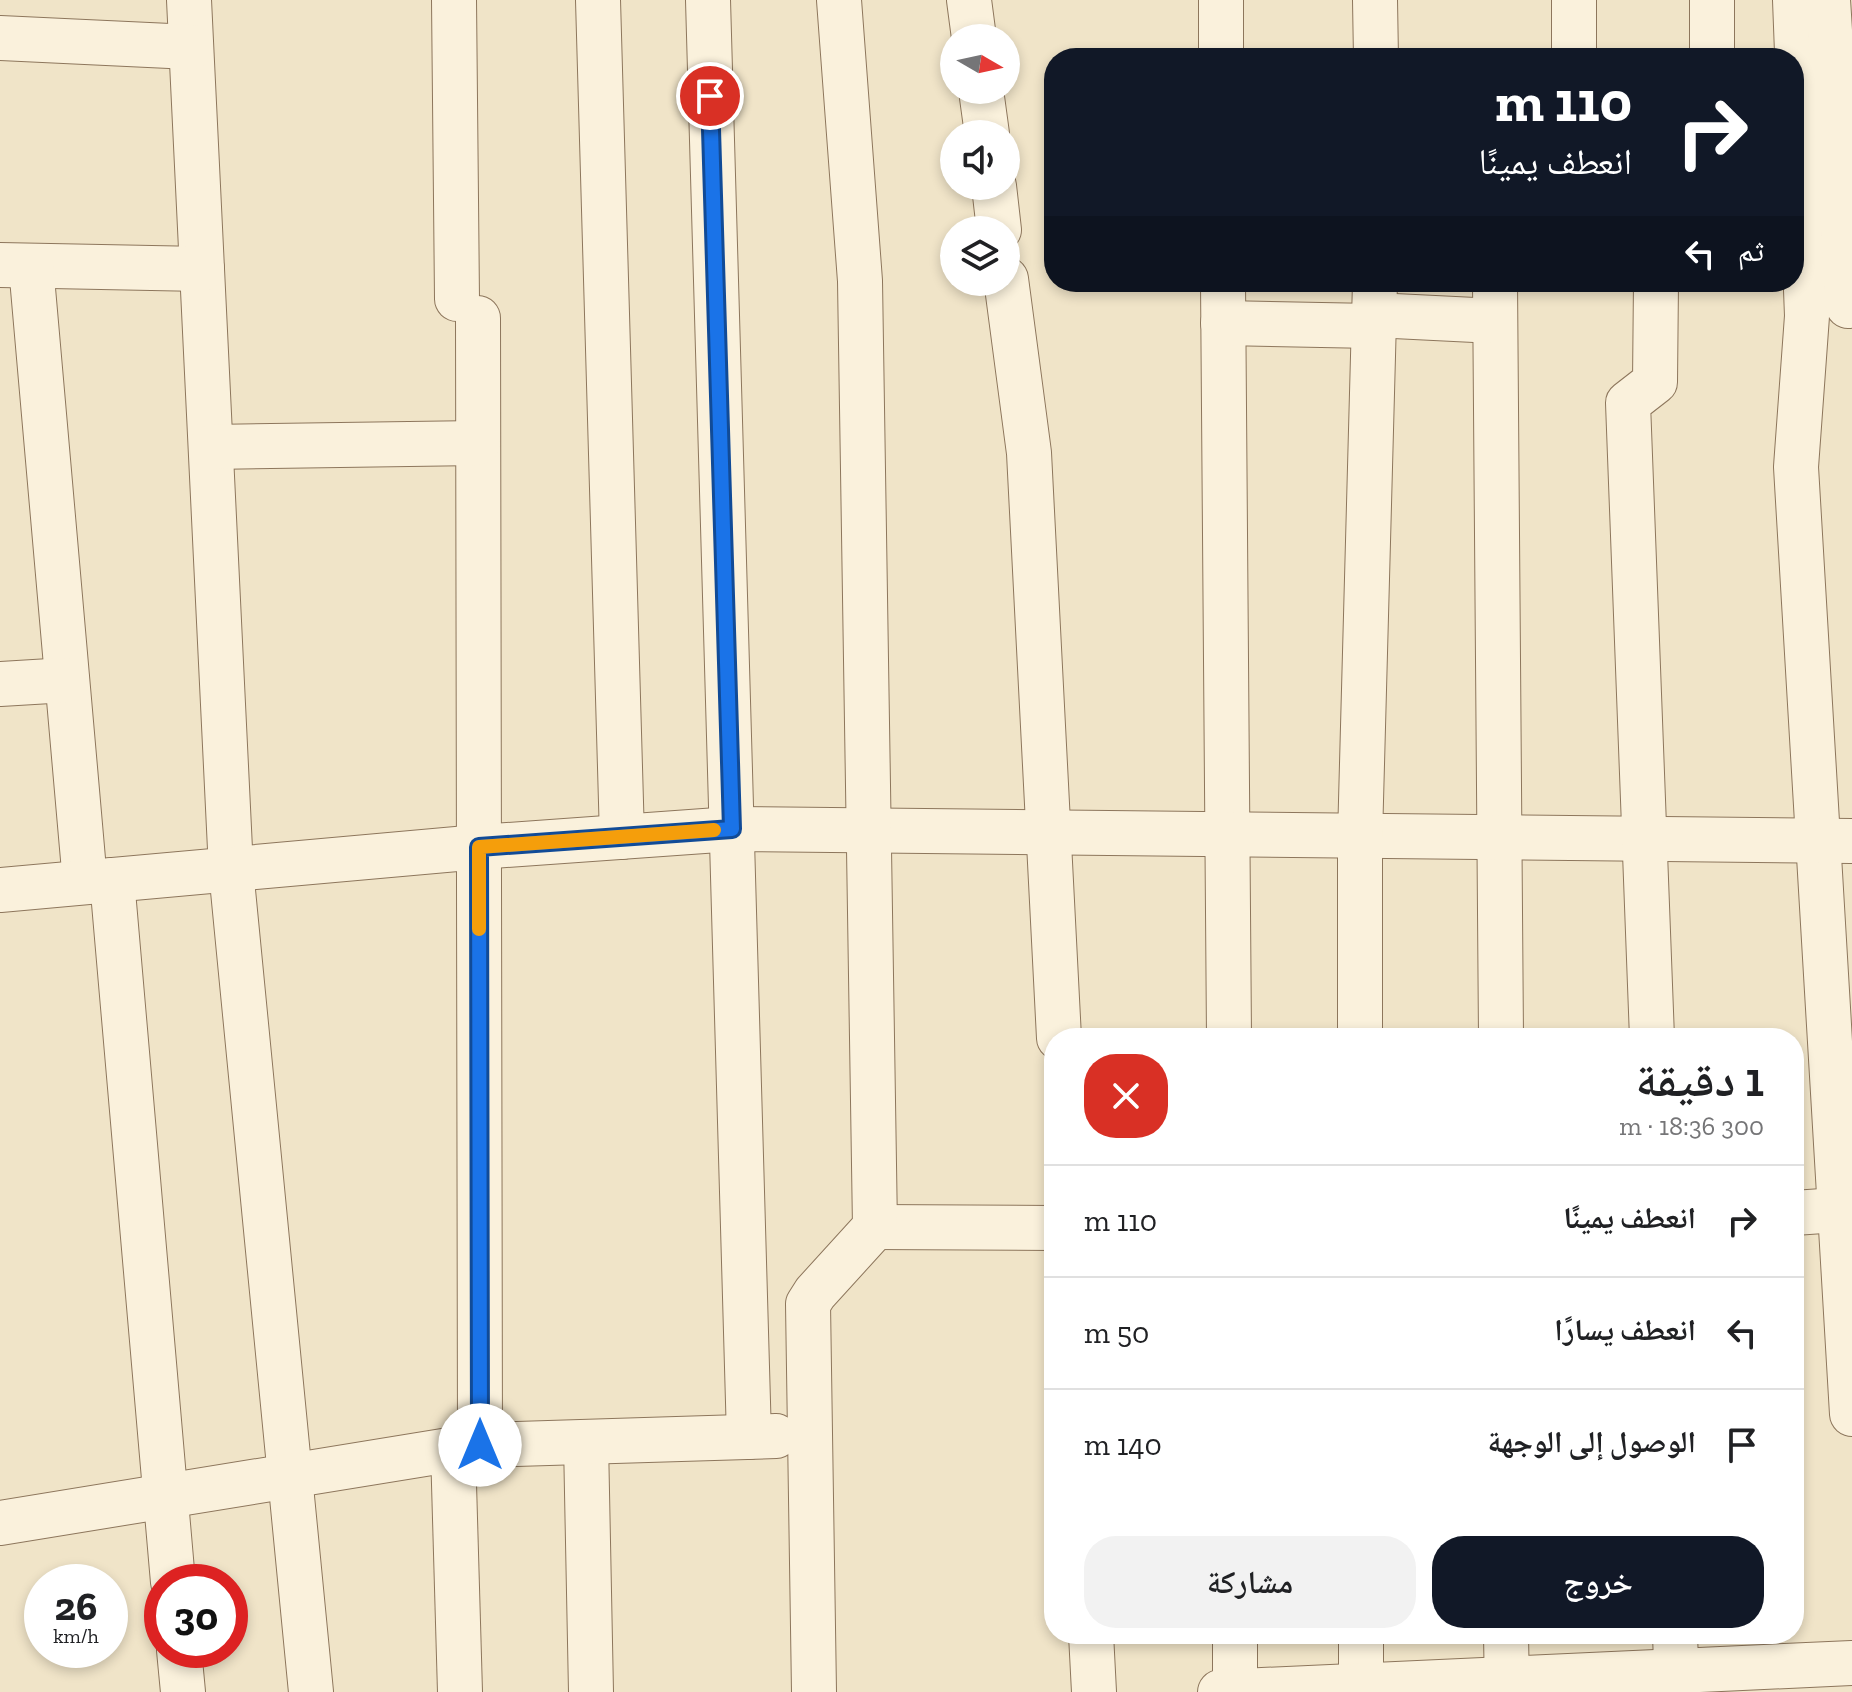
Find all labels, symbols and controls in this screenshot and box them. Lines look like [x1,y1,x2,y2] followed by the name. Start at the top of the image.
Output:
[940,24,1020,104] north arrow
[940,24,1020,296] map controls
[676,62,744,130] pin
[1495,68,1632,135] text: 110 m
[688,74,732,118] icon: arrive
[1660,80,1764,184] icon: right
[940,120,1020,200] button: sound
[1479,140,1632,183] text: انعطف يمينًا
[940,216,1020,296] button: layers
[1678,232,1722,276] icon: left
[1738,233,1764,269] text: ثم
[1635,1051,1764,1108] text: 1 دقيقة
[1084,1054,1168,1138] button: close
[1619,1110,1764,1142] text: 300 m · 18:36
[1720,1199,1764,1243] icon: right
[1563,1200,1696,1236] text: انعطف يمينًا
[1084,1203,1157,1239] text: 110 m
[1720,1311,1764,1355] icon: left
[1554,1312,1696,1348] text: انعطف يسارًا
[1084,1315,1149,1351] text: 50 m
[438,1403,522,1487] position arrow
[1720,1423,1764,1467] icon: arrive
[1488,1424,1696,1460] text: الوصول إلى الوجهة
[1084,1427,1162,1463] text: 140 m
[1084,1536,1416,1628] button: مشاركة
[1432,1536,1764,1628] button: خروج
[144,1564,248,1668] speed limit sign: 30
[55,1582,97,1630] text: 26
[53,1624,99,1648] text: km/h

